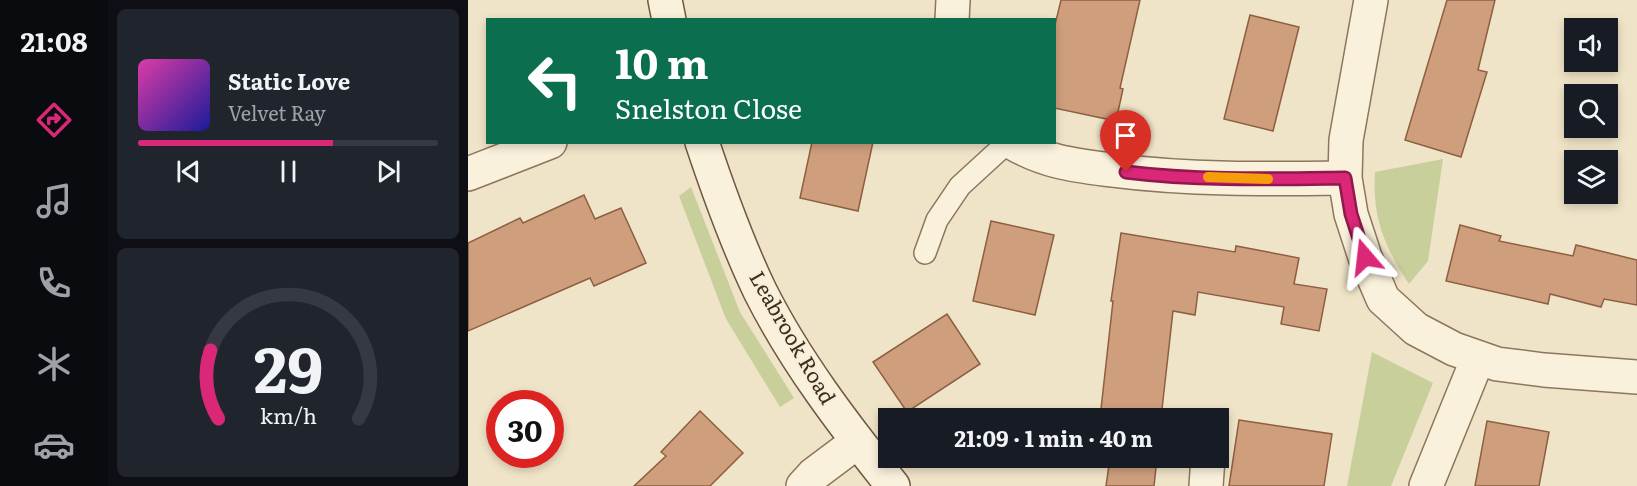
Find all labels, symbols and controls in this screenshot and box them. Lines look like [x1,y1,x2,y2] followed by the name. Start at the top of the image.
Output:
[1564,18,1618,204] map controls
[1564,18,1618,72] button: sound
[20,20,88,60] text: 21:08
[615,30,709,92] text: 10 m
[516,42,594,120] icon: left
[228,64,350,97] text: Static Love
[1564,84,1618,138] button: search
[615,87,802,127] text: Snelston Close
[228,97,326,127] text: Velvet Ray
[33,99,75,141] icon: directions
[1100,110,1151,172] pin
[1109,119,1142,152] icon: arrive
[1564,150,1618,204] button: layers
[172,155,205,188] icon: previous
[272,155,305,188] icon: pause
[372,155,405,188] icon: next
[33,180,75,222] icon: music
[1333,225,1397,289] position arrow
[33,262,75,304] icon: phone
[743,264,845,409] street label: Leabrook Road
[253,320,323,412] text: 29
[33,343,75,385] icon: climate
[486,390,564,468] speed limit sign: 30
[259,400,317,432] text: km/h
[954,421,1153,454] text: 21:09 · 1 min · 40 m
[33,424,75,466] icon: car

